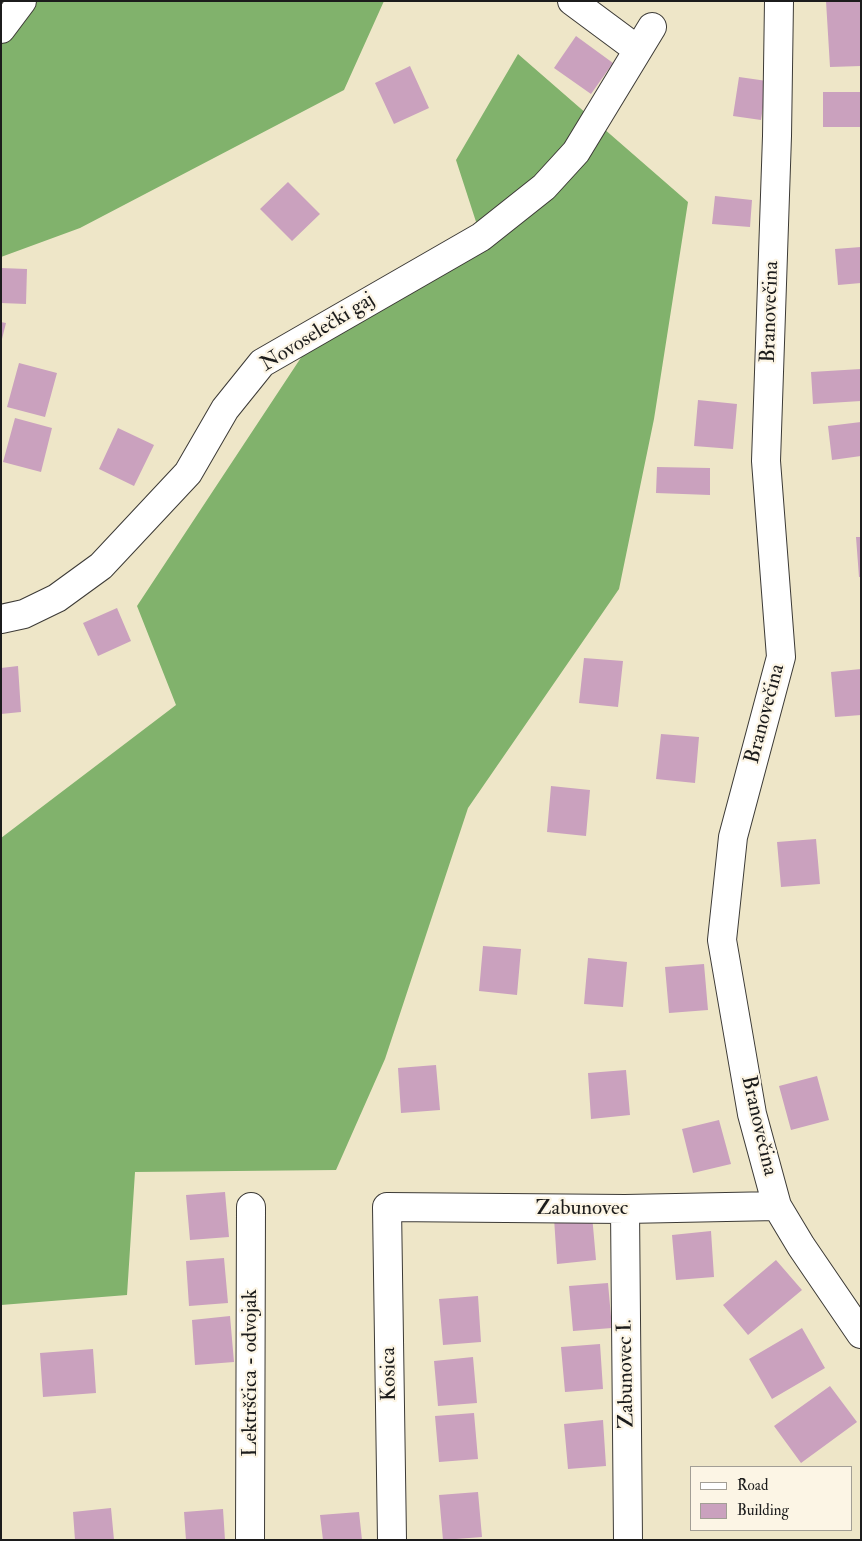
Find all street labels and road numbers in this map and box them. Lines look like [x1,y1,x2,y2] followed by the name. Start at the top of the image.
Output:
[757,261,785,363] street label: Branovečina
[256,288,380,378] street label: Novoselečki gaj
[741,661,791,767] street label: Branovečina
[734,1073,782,1179] street label: Branovečina
[536,1196,628,1222] street label: Zabunovec
[238,1289,264,1457] street label: Lektrščica - odvojak
[613,1319,641,1429] street label: Zabunovec I.
[377,1347,403,1401] street label: Kosica

